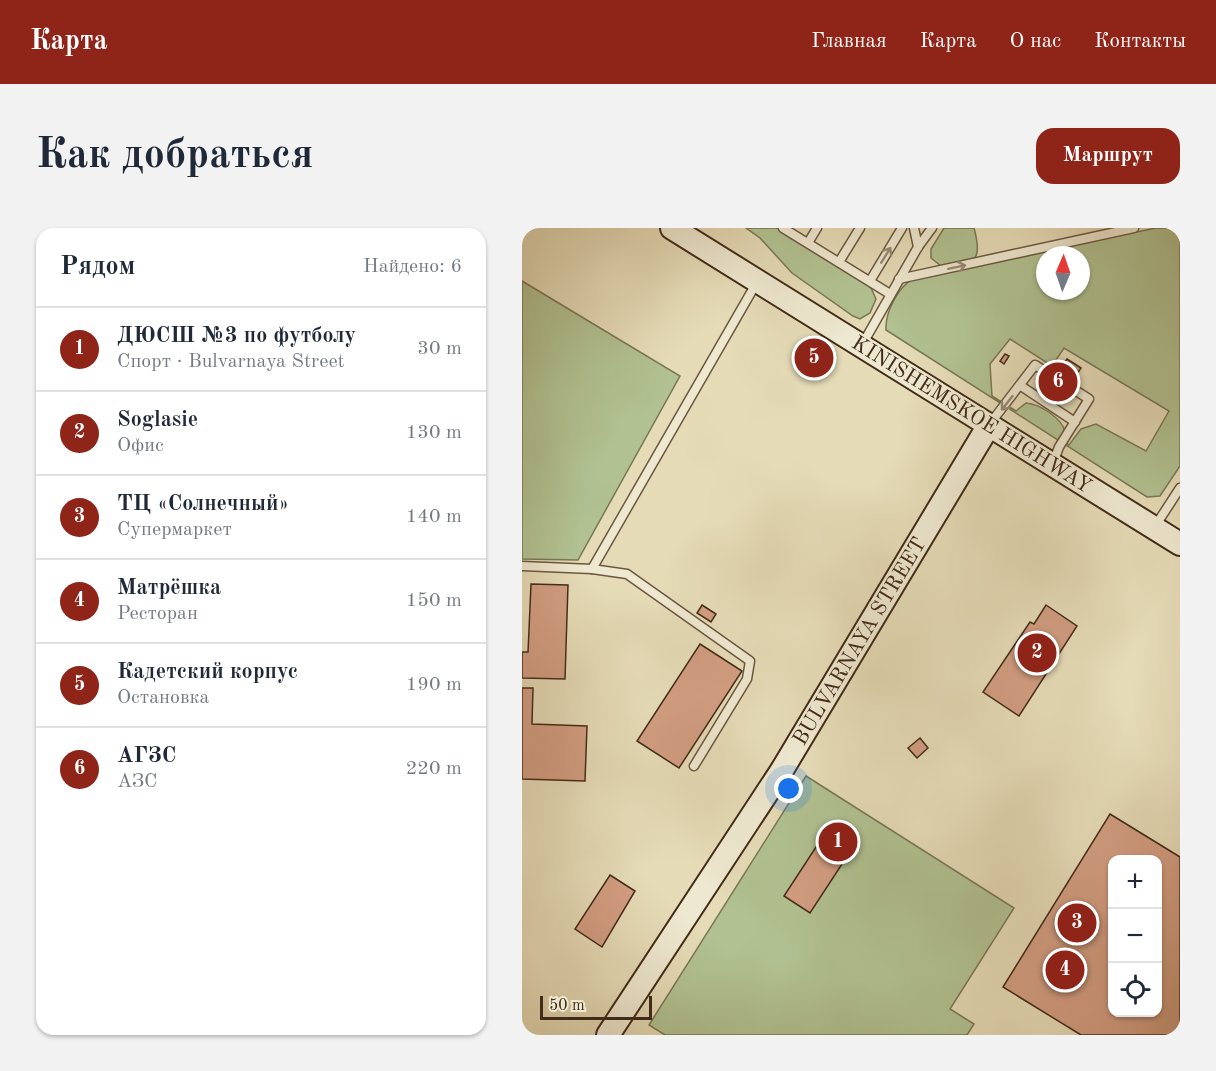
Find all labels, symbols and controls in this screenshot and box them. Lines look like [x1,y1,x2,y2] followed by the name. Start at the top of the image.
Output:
[30,28,108,56] text: Карта
[811,31,887,52] text: Главная
[920,31,977,52] text: Карта
[1010,31,1061,52] text: О нас
[1094,31,1186,52] text: Контакты
[1036,128,1180,184] button: Маршрут
[36,135,313,177] text: Как добраться
[879,246,892,263] one-way arrow
[1036,246,1090,300] north arrow
[60,254,135,280] text: Рядом
[363,257,462,277] text: Найдено: 6
[947,260,966,272] one-way arrow
[117,325,356,347] text: ДЮСШ №3 по футболу
[848,333,1095,498] street label: KINISHEMSKOE HIGHWAY
[794,336,834,380] pin: 5
[74,339,85,359] text: 1
[417,339,462,359] text: 30 m
[117,352,345,372] text: Спорт · Bulvarnaya Street
[1038,360,1078,404] pin: 6
[1001,395,1014,411] one-way arrow
[117,409,198,431] text: Soglasie
[74,423,85,443] text: 2
[406,423,462,443] text: 130 m
[117,436,164,456] text: Офис
[117,493,289,515] text: ТЦ «Солнечный»
[74,507,85,527] text: 3
[406,507,462,527] text: 140 m
[117,520,232,540] text: Супермаркет
[790,534,931,749] street label: BULVARNAYA STREET
[117,577,221,599] text: Матрёшка
[74,591,85,611] text: 4
[406,591,462,611] text: 150 m
[117,604,198,624] text: Ресторан
[1018,630,1056,676] pin: 2
[117,661,298,683] text: Кадетский корпус
[74,675,85,695] text: 5
[406,675,462,695] text: 190 m
[117,688,209,708] text: Остановка
[117,745,176,767] text: АГЗС
[74,759,85,779] text: 6
[406,759,462,779] text: 220 m
[117,772,158,792] text: АЗС
[774,774,803,803] your location
[818,820,858,864] pin: 1
[1108,855,1162,1017] map controls
[1108,855,1162,909] button: +
[1058,900,1096,946] pin: 3
[1108,909,1162,963] button: −
[1046,948,1084,992] pin: 4
[1108,963,1162,1017] button: locate
[540,993,652,1020] scale bar
[549,998,585,1014] text: 50 m

